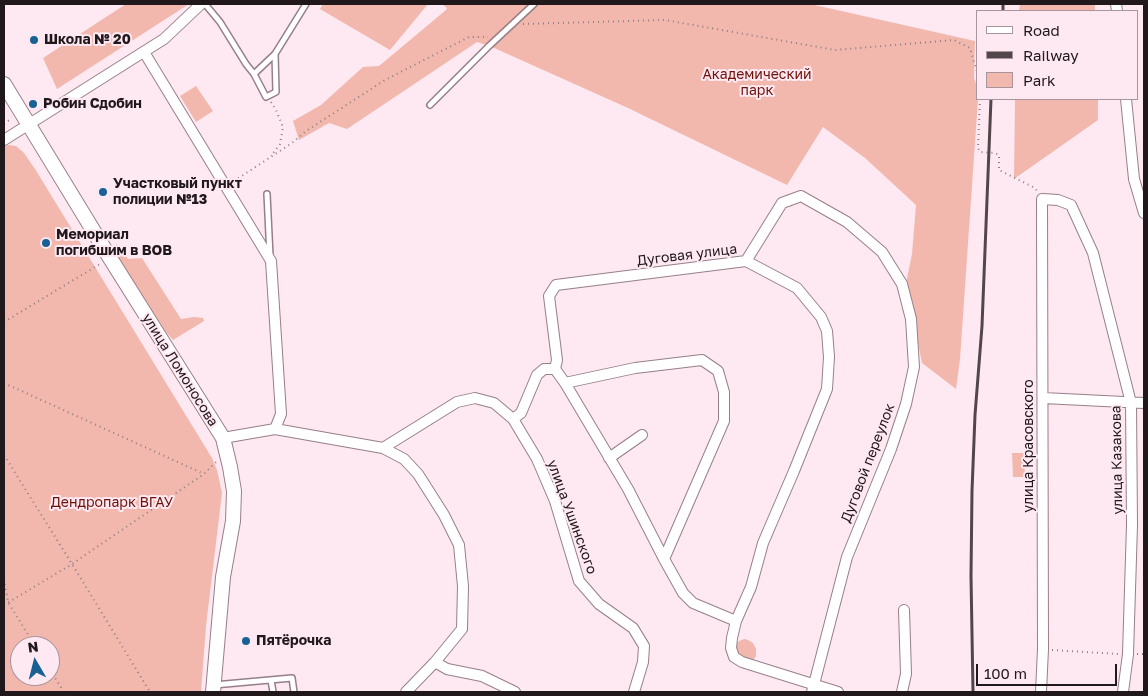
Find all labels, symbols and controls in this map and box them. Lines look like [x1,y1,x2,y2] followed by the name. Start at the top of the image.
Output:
[976,10,1138,100] legend
[1023,21,1060,39] text: Road
[44,32,131,48] place label: Школа № 20
[28,34,40,46] marker: Школа № 20
[1023,46,1079,64] text: Railway
[702,67,812,100] park label: Академический парк
[1023,71,1055,89] text: Park
[43,96,142,112] place label: Робин Сдобин
[27,98,39,110] marker: Робин Сдобин
[113,176,242,208] place label: Участковый пункт полиции №13
[97,186,109,198] marker: Участковый пункт полиции №13
[56,227,172,260] place label: Мемориал погибшим в ВОВ
[40,237,52,249] marker: Мемориал погибшим в ВОВ
[636,241,738,269] street label: Дуговая улица
[138,310,222,430] street label: улица Ломоносова
[1021,379,1037,513] street label: улица Красовского
[838,401,898,525] street label: Дуговой переулок
[1108,405,1126,515] street label: улица Казакова
[544,458,600,576] street label: улица Ушинского
[51,495,173,511] park label: Дендропарк ВГАУ
[256,633,331,649] place label: Пятёрочка
[240,635,252,647] marker: Пятёрочка
[10,636,60,686] north arrow
[27,637,39,656] text: N
[978,654,1119,686] scale bar
[984,664,1027,682] text: 100 m

